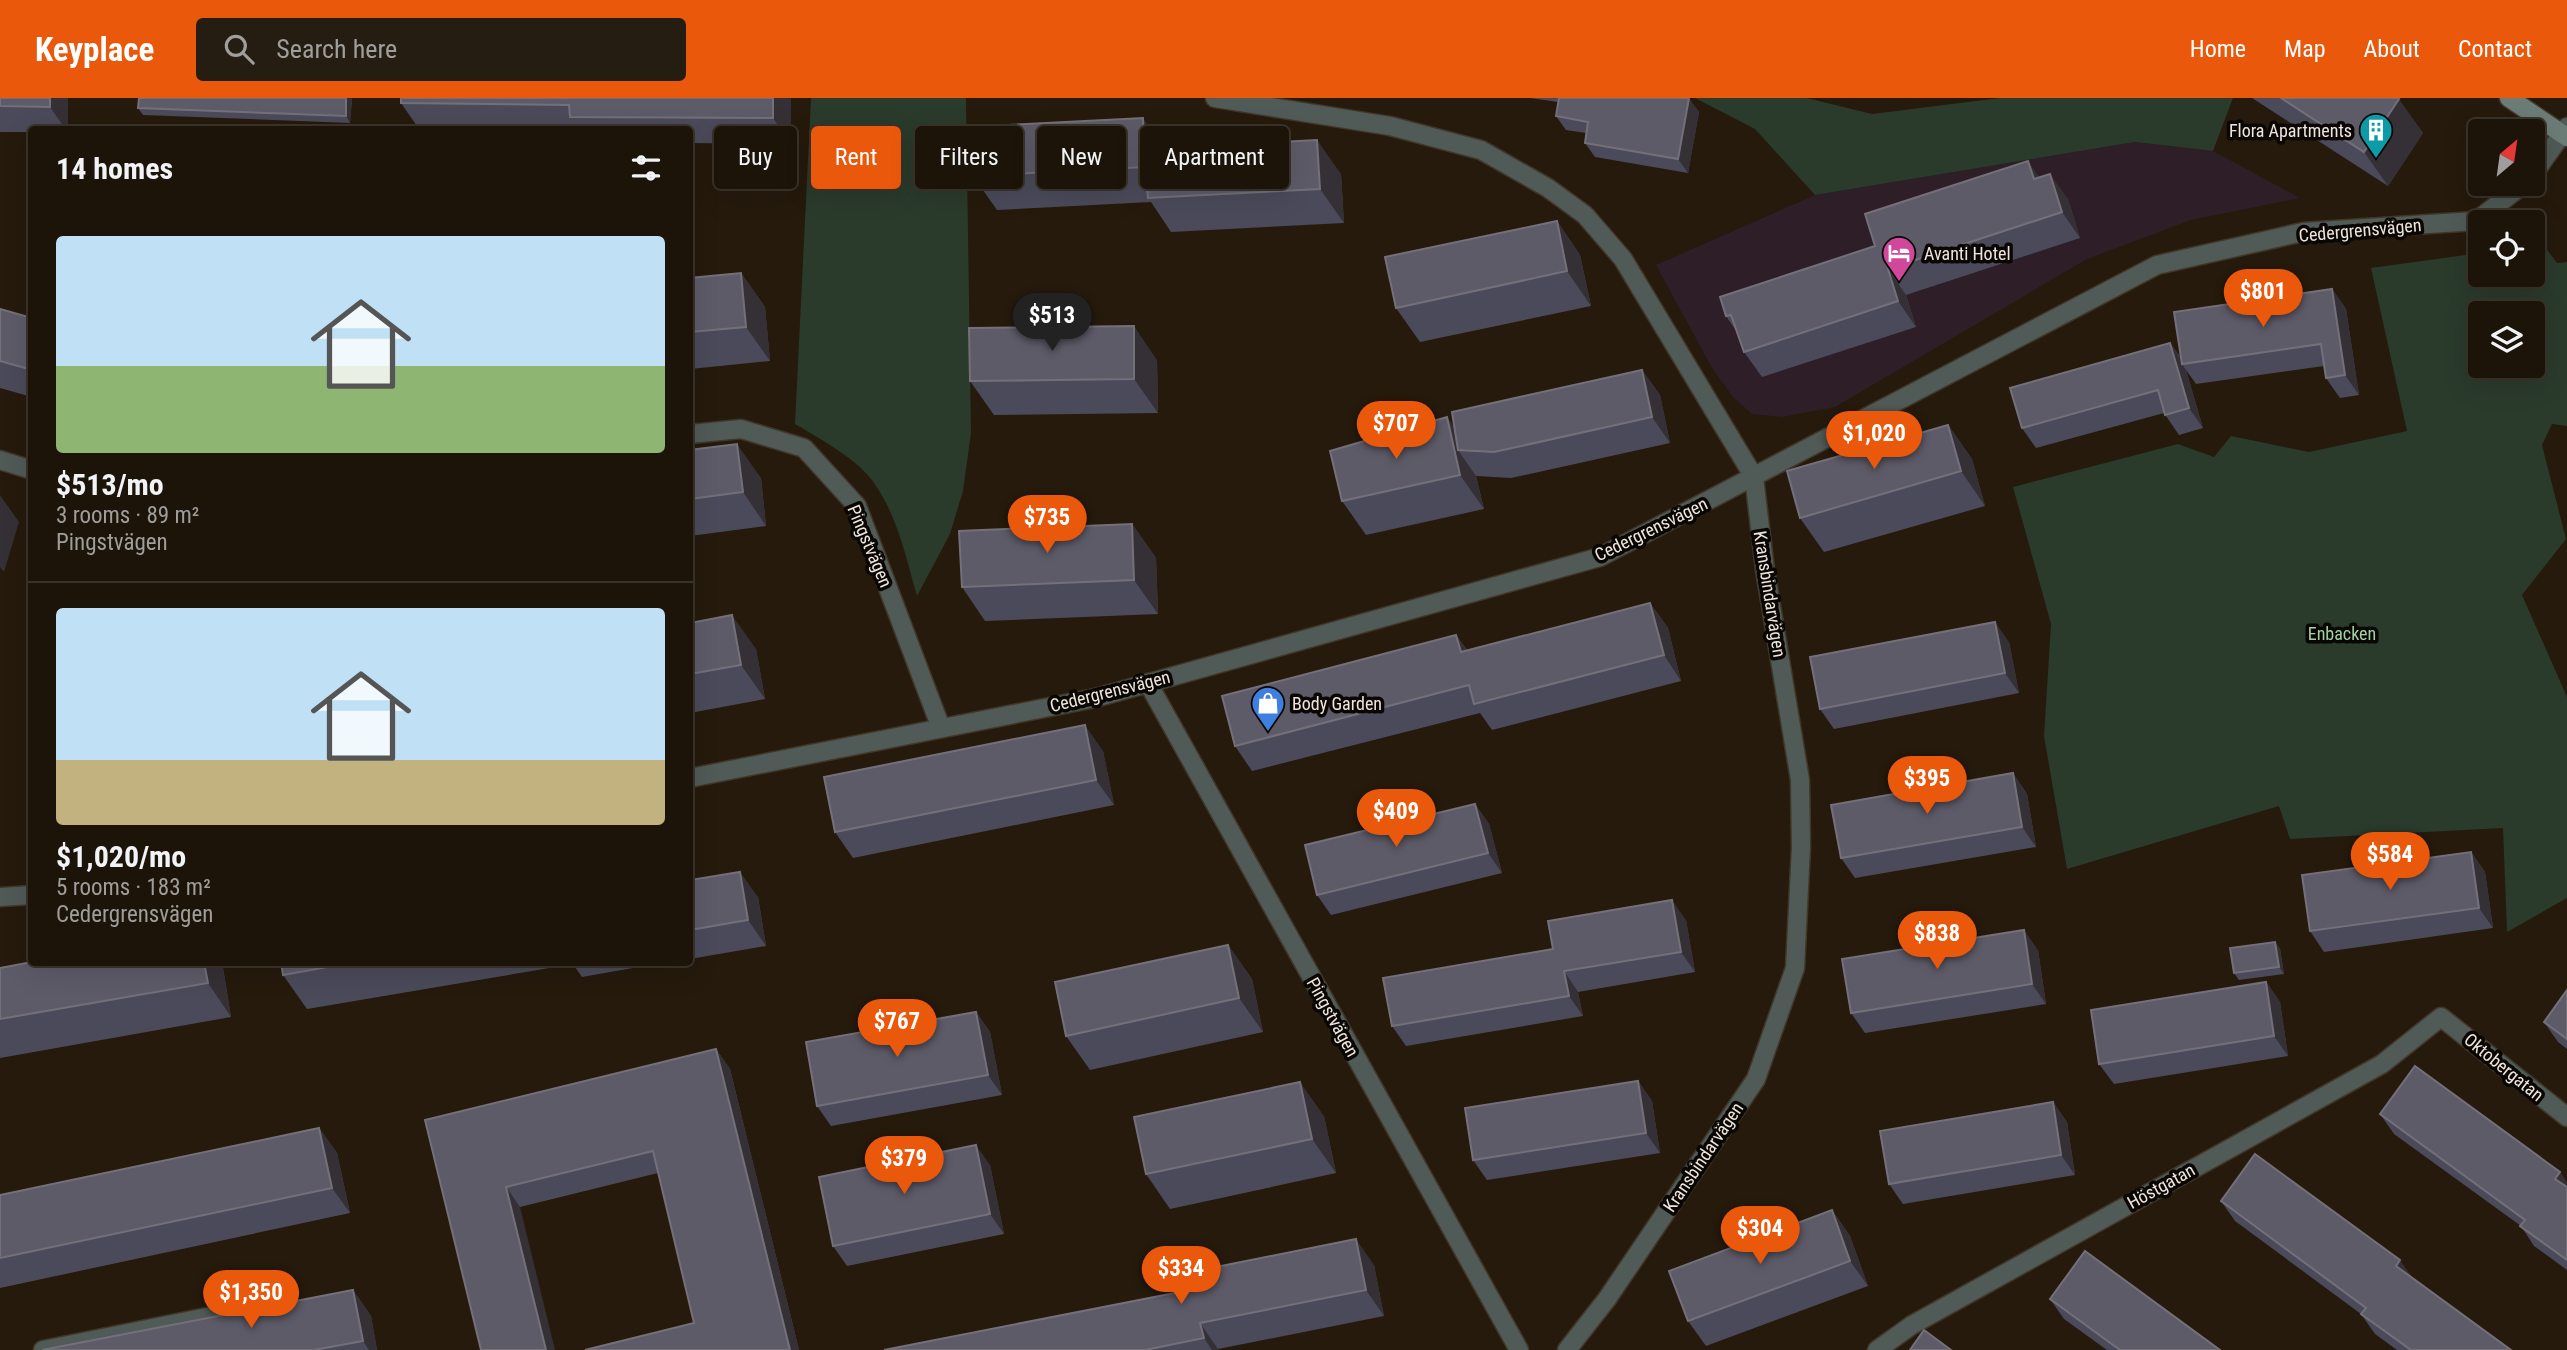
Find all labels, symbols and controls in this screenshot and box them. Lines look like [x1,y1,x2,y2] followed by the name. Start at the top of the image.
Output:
[196,18,686,81] search box
[35,30,154,69] text: Keyplace
[220,30,258,68] icon: search
[276,34,397,64] text: Search here
[2190,35,2246,63] text: Home
[2284,35,2326,63] text: Map
[2364,35,2420,63] text: About
[2458,35,2532,63] text: Contact
[2357,111,2395,160] building icon: Flora Apartments
[2468,119,2544,196] north arrow
[2468,119,2545,378] map controls
[2229,120,2352,141] place label: Flora Apartments
[714,126,797,189] chip: Buy
[811,126,901,189] chip: Rent
[915,126,1023,189] chip: Filters
[1037,126,1126,189] chip: New
[1140,126,1289,189] chip: Apartment
[627,149,665,187] icon: filters
[56,151,173,186] text: 14 homes
[2468,210,2545,287] button: locate
[2298,214,2422,246] street label: Cedergrensvägen
[1880,234,1918,283] hotel icon: Avanti Hotel
[1924,243,2011,264] place label: Avanti Hotel
[2222,270,2304,329] pin: $801
[2240,278,2286,305] text: $801
[298,281,424,407] icon: home
[1011,294,1093,353] pin: $513
[2468,301,2545,378] button: layers
[1029,302,1075,329] text: $513
[1355,402,1437,461] pin: $707
[1373,410,1419,437] text: $707
[1817,412,1931,471] pin: $1,020
[1842,420,1906,447] text: $1,020
[56,467,164,502] text: $513/mo
[1591,493,1711,565] street label: Cedergrensvägen
[1006,496,1088,555] pin: $735
[56,502,199,529] text: 3 rooms · 89 m²
[843,502,897,590] street label: Pingstvägen
[1024,504,1070,531] text: $735
[56,529,168,556] text: Pingstvägen
[1750,529,1790,659] street label: Kransbindarvägen
[2308,623,2376,644] park label: Enbacken
[298,653,424,779] icon: home
[1048,666,1172,716] street label: Cedergrensvägen
[1249,684,1287,733] shop icon: Body Garden
[1292,693,1382,714] place label: Body Garden
[1886,756,1968,816] pin: $395
[1904,765,1950,792] text: $395
[1355,790,1437,849] pin: $409
[1373,798,1419,825] text: $409
[2349,832,2431,892] pin: $584
[56,839,186,874] text: $1,020/mo
[2367,841,2413,868] text: $584
[56,874,211,901] text: 5 rooms · 183 m²
[56,901,213,928] text: Cedergrensvägen
[1896,912,1978,971] pin: $838
[1914,920,1960,947] text: $838
[1303,974,1363,1060] street label: Pingstvägen
[856,1000,938,1059] pin: $767
[874,1008,920,1035] text: $767
[2460,1029,2548,1105] street label: Oktobergatan
[1659,1098,1747,1216] street label: Kransbindarvägen
[863,1136,945,1196] pin: $379
[881,1145,927,1172] text: $379
[2124,1159,2198,1213] street label: Höstgatan
[1719,1206,1801,1266] pin: $304
[1737,1215,1783,1242] text: $304
[1140,1246,1222,1306] pin: $334
[1158,1255,1204,1282] text: $334
[194,1270,308,1330] pin: $1,350
[219,1279,283,1306] text: $1,350

